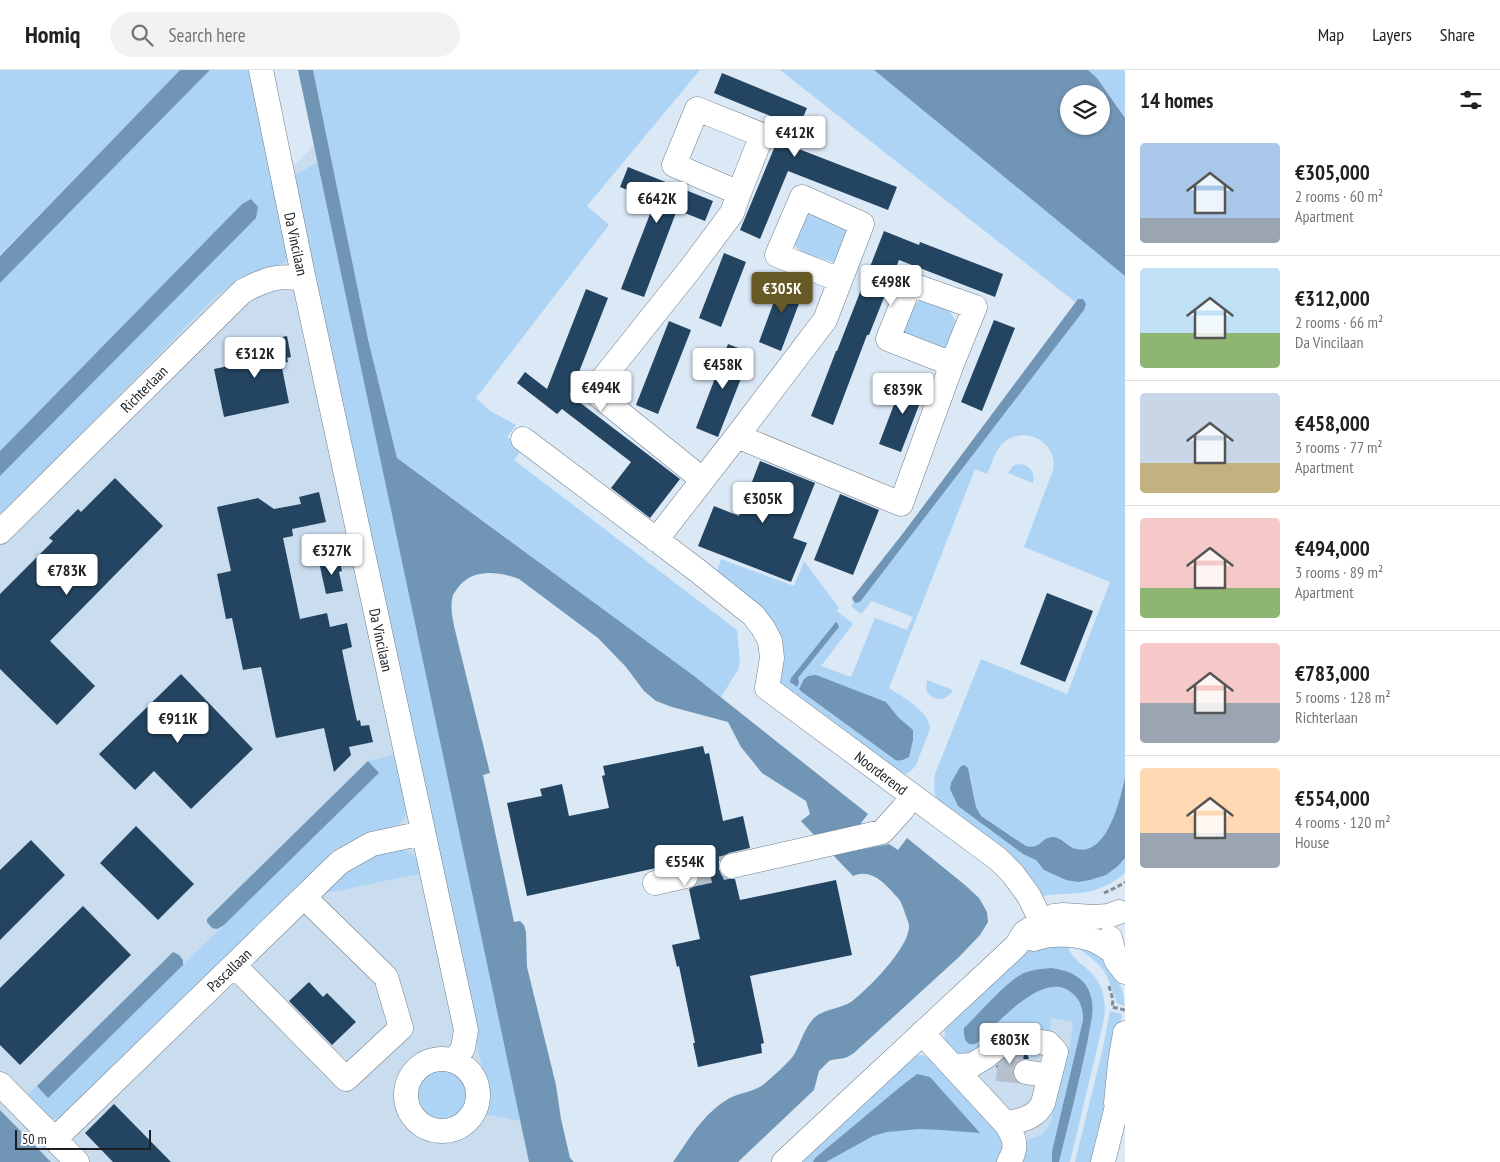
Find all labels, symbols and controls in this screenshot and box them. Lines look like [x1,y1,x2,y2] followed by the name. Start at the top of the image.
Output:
[110,12,460,57] search box
[25,19,80,50] text: Homiq
[128,21,156,49] icon: search
[168,23,246,47] text: Search here
[1318,23,1344,46] text: Map
[1372,23,1412,46] text: Layers
[1440,23,1475,46] text: Share
[1060,85,1110,135] map controls
[1060,85,1110,135] button: layers
[1457,86,1485,114] icon: filters
[1140,87,1213,114] text: 14 homes
[760,116,830,158] pin: €412K
[776,122,814,142] text: €412K
[1295,159,1370,186] text: €305,000
[1180,163,1240,223] icon: home
[622,182,692,224] pin: €642K
[1295,186,1383,206] text: 2 rooms · 60 m²
[638,188,676,208] text: €642K
[1295,206,1354,226] text: Apartment
[280,211,312,277] street label: Da Vincilaan
[856,264,926,307] pin: €498K
[872,271,910,291] text: €498K
[747,272,817,314] pin: €305K
[763,278,801,298] text: €305K
[1295,285,1370,312] text: €312,000
[1180,288,1240,348] icon: home
[1295,312,1383,332] text: 2 rooms · 66 m²
[1295,332,1363,352] text: Da Vincilaan
[220,336,290,379] pin: €312K
[236,343,274,363] text: €312K
[688,348,758,390] pin: €458K
[704,354,742,374] text: €458K
[116,361,172,417] street label: Richterlaan
[566,370,636,413] pin: €494K
[868,372,938,415] pin: €839K
[582,377,620,397] text: €494K
[884,379,922,399] text: €839K
[1295,410,1370,437] text: €458,000
[1180,413,1240,473] icon: home
[1295,437,1383,457] text: 3 rooms · 77 m²
[1295,457,1354,477] text: Apartment
[728,482,798,524] pin: €305K
[744,488,782,508] text: €305K
[297,534,367,576] pin: €327K
[1295,535,1370,562] text: €494,000
[1180,538,1240,598] icon: home
[313,540,351,560] text: €327K
[32,554,102,596] pin: €783K
[48,560,86,580] text: €783K
[1295,562,1383,582] text: 3 rooms · 89 m²
[1295,582,1354,602] text: Apartment
[365,607,397,673] street label: Da Vincilaan
[1295,660,1370,687] text: €783,000
[1180,663,1240,723] icon: home
[1295,687,1391,707] text: 5 rooms · 128 m²
[143,702,213,744] pin: €911K
[1295,707,1358,727] text: Richterlaan
[159,708,197,728] text: €911K
[851,747,911,799] street label: Noorderend
[1295,785,1370,812] text: €554,000
[1180,788,1240,848] icon: home
[1295,812,1391,832] text: 4 rooms · 120 m²
[1295,832,1329,852] text: House
[650,844,720,887] pin: €554K
[666,851,704,871] text: €554K
[203,944,255,996] street label: Pascallaan
[975,1022,1045,1065] pin: €803K
[991,1029,1029,1049] text: €803K
[15,1127,151,1150] scale bar
[22,1130,47,1148] text: 50 m

